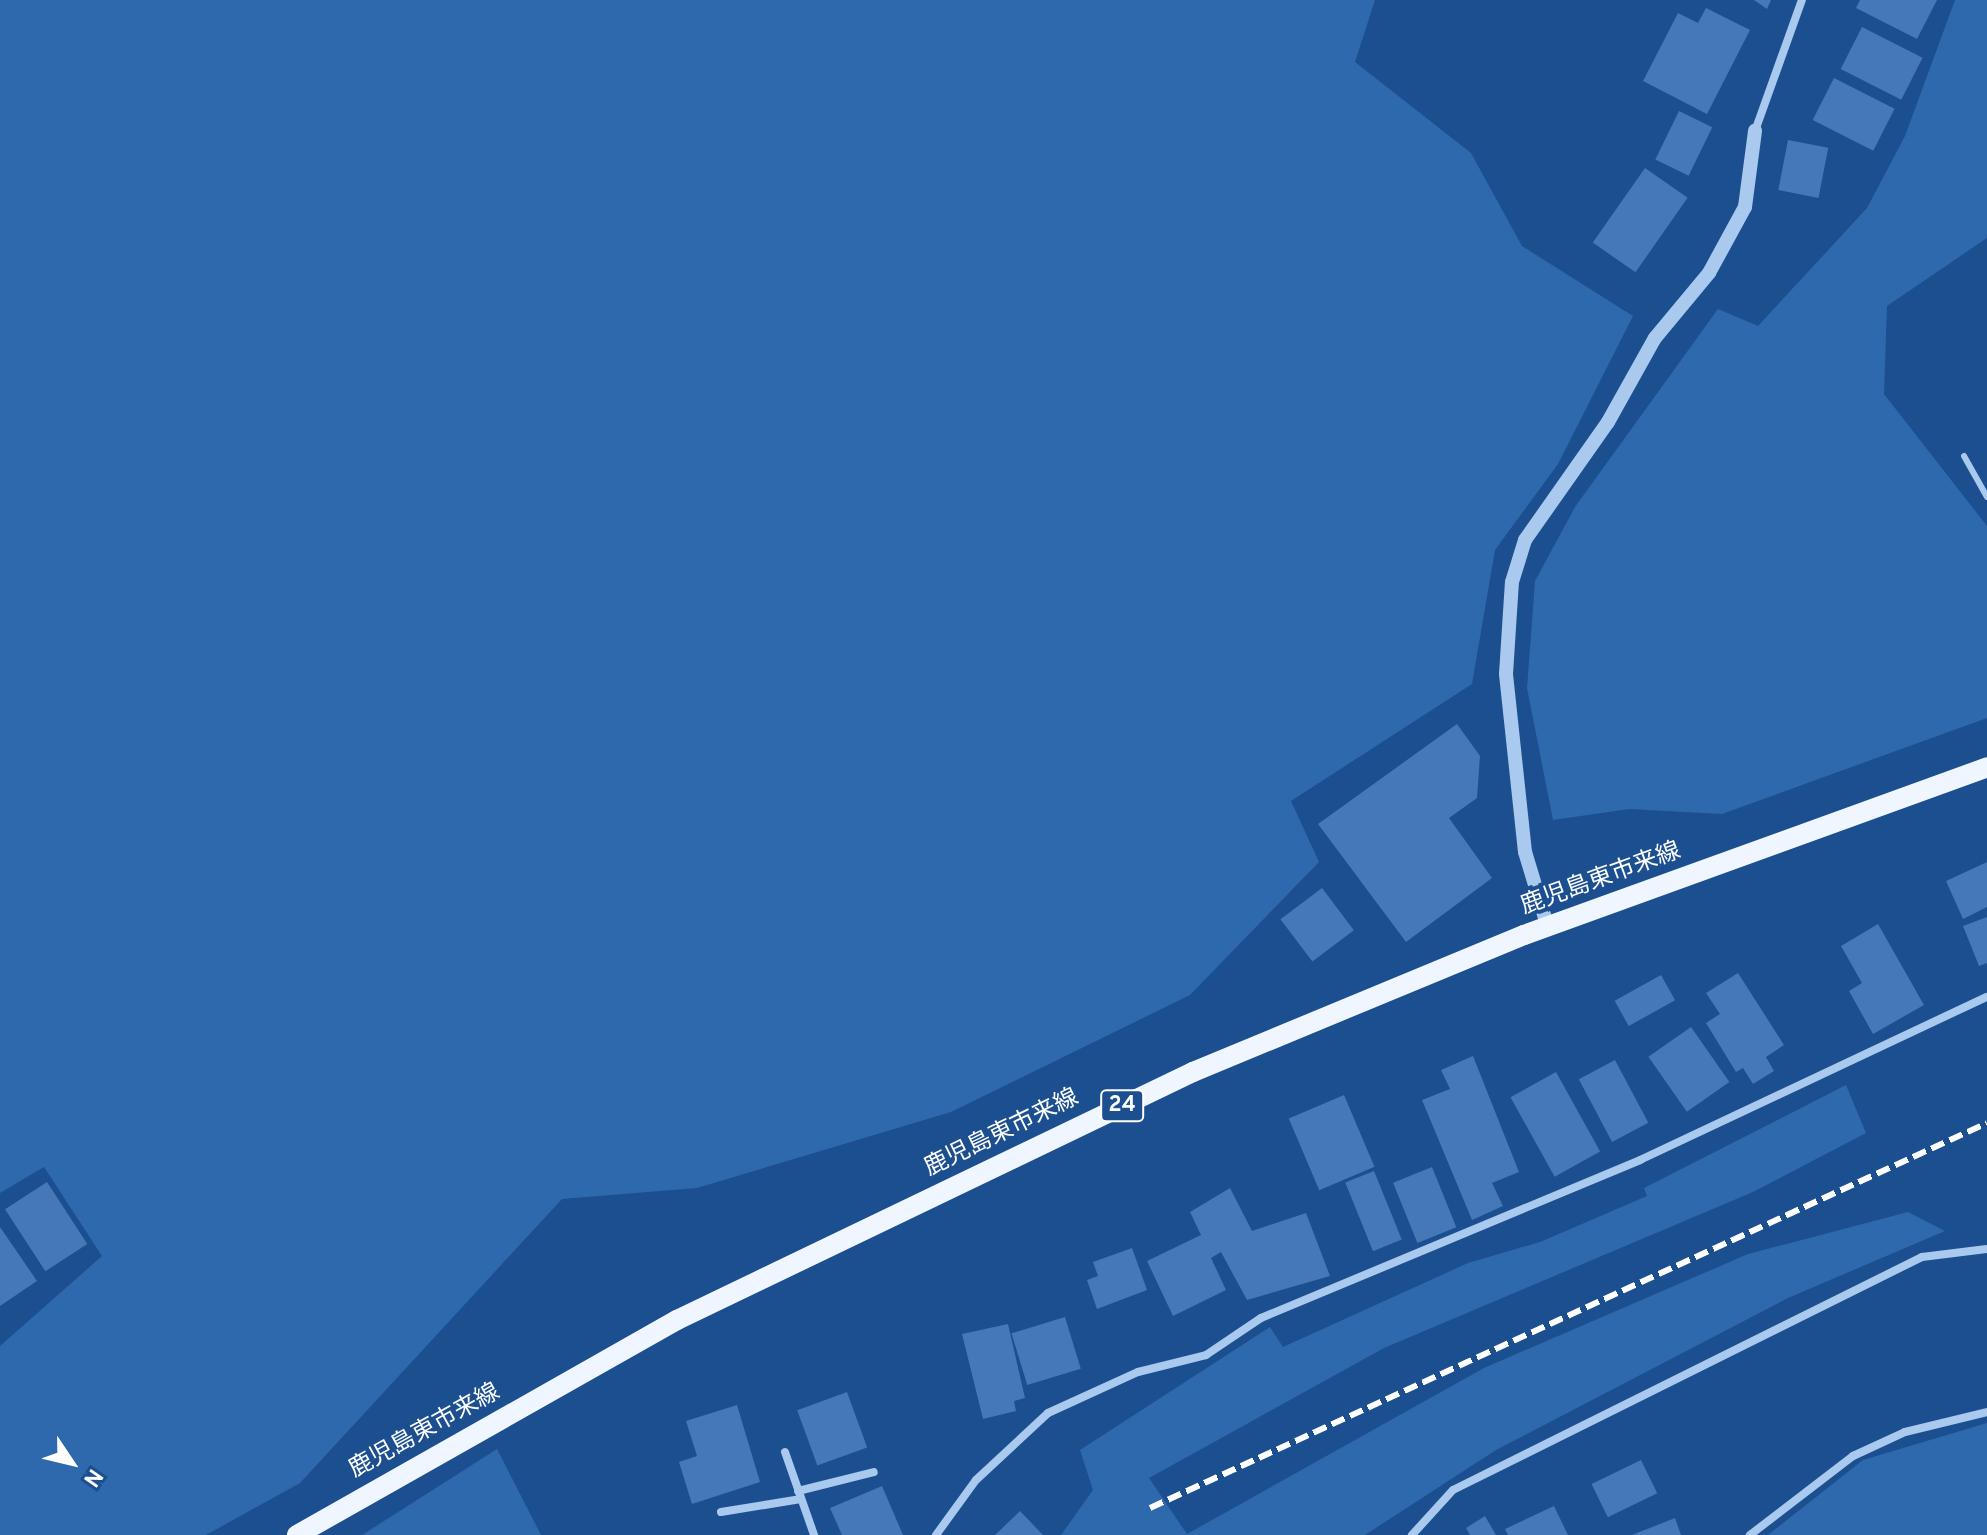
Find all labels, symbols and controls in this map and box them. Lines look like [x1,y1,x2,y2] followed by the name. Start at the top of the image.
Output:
[1517,838,1685,922] street label: 鹿児島東市来線
[920,1084,1084,1184] street label: 鹿児島東市来線
[1100,1088,1144,1124] road number: 24
[345,1379,505,1485] street label: 鹿児島東市来線
[32,1423,112,1503] north arrow
[76,1463,108,1491] text: N

